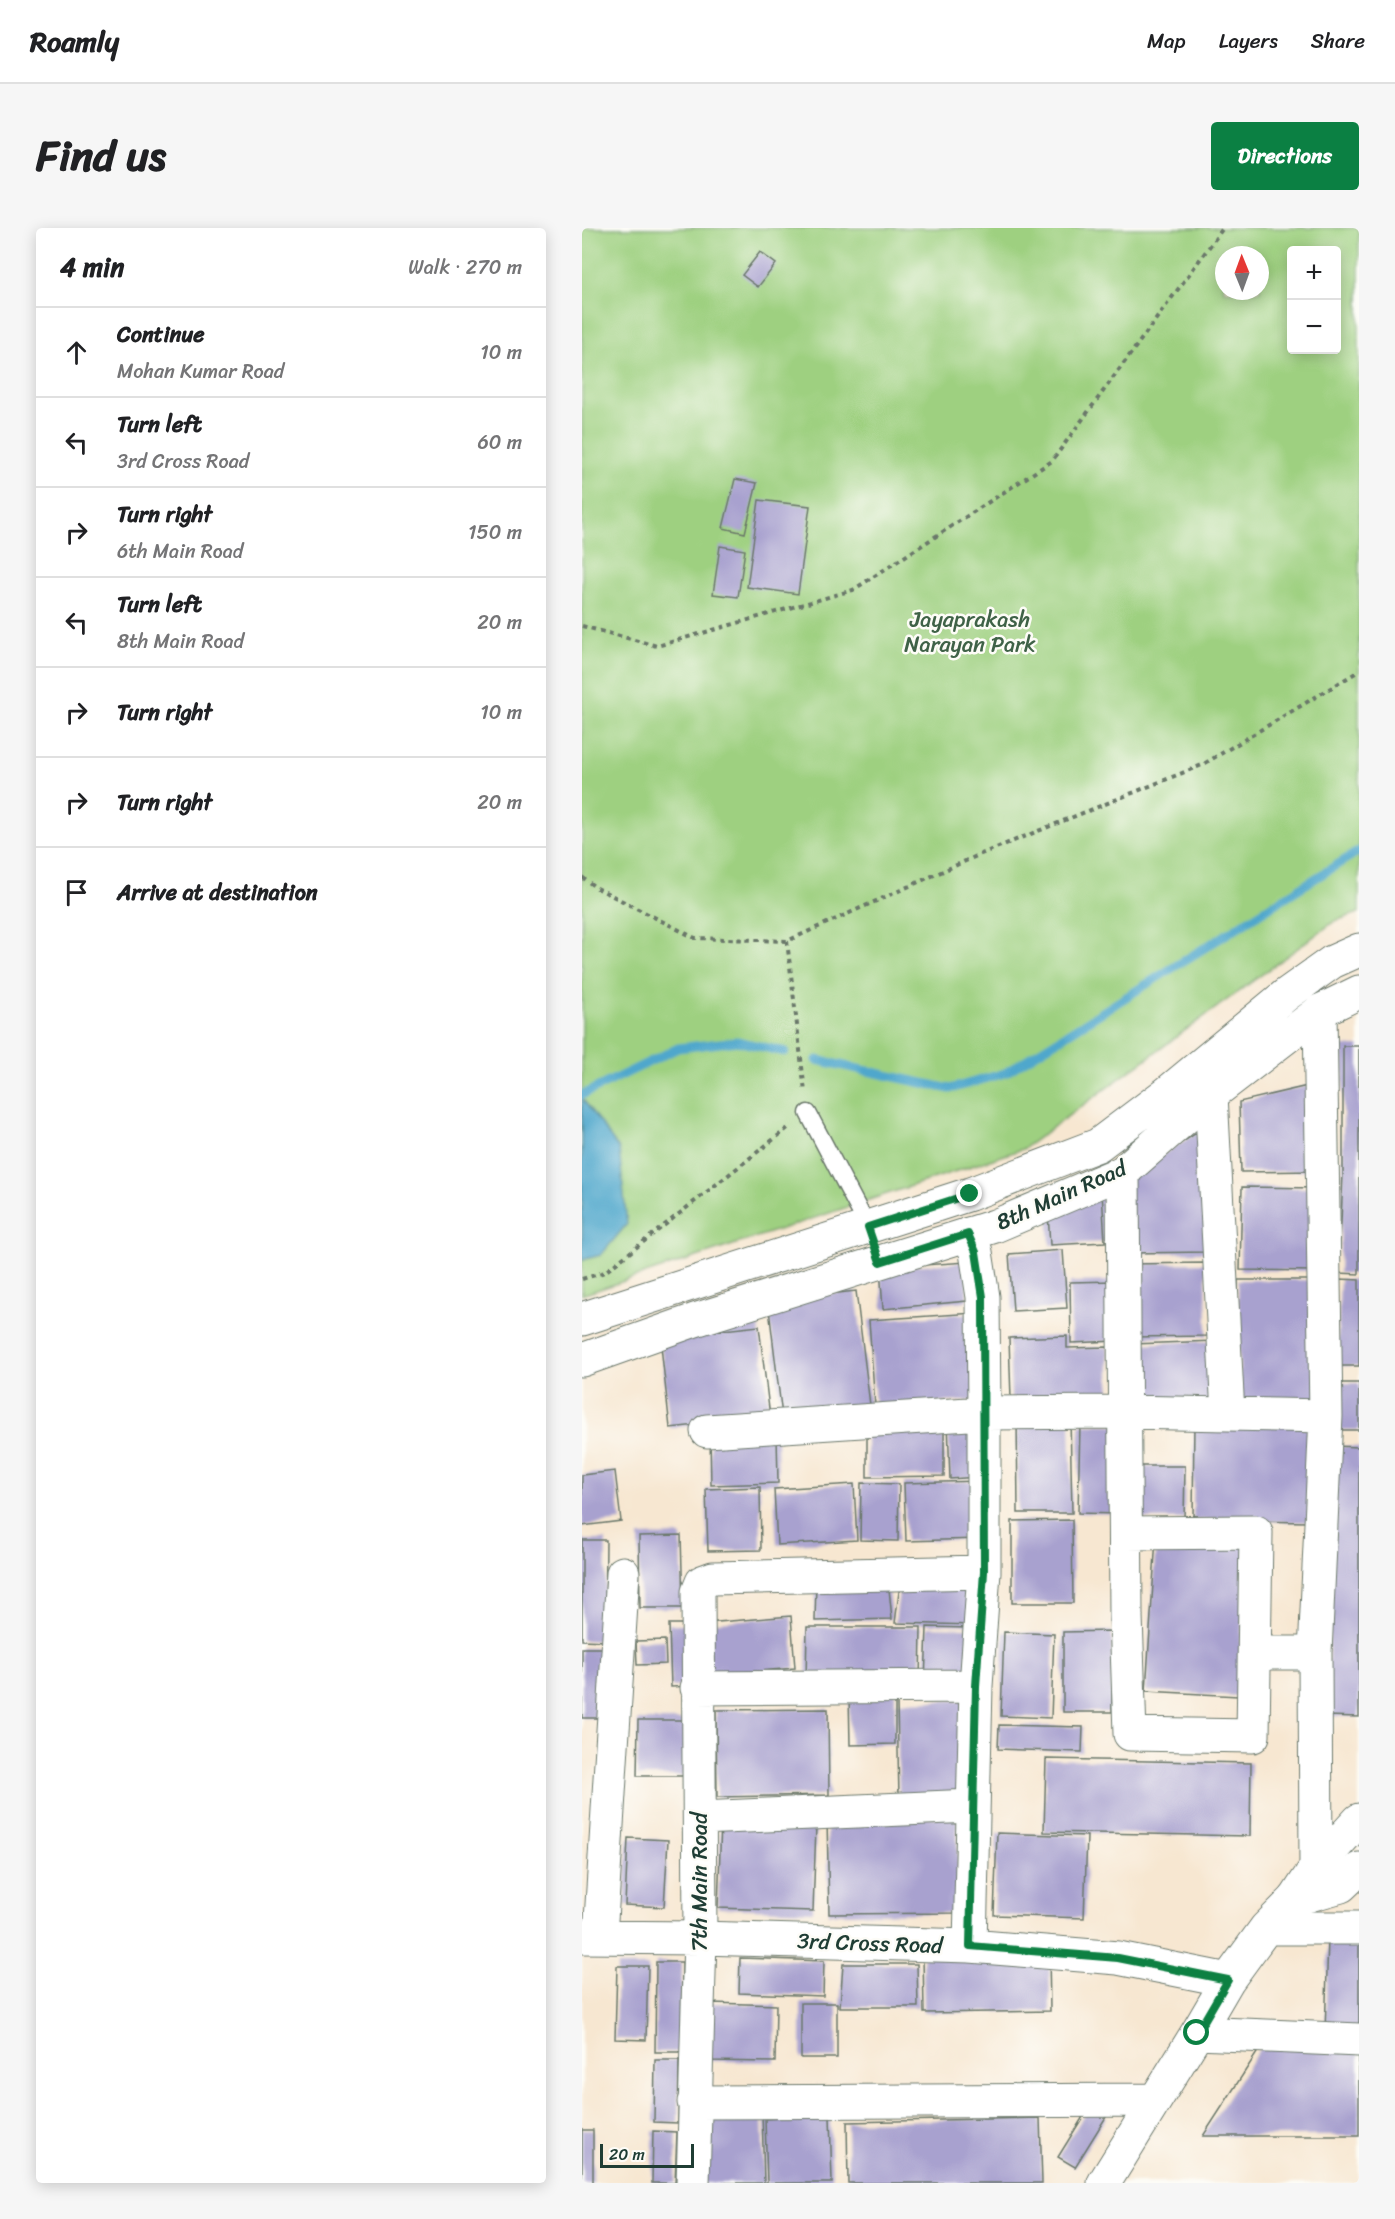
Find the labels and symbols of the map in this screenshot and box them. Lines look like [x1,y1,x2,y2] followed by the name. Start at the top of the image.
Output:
[1215,246,1269,300] north arrow
[904,600,1036,664] park label: Jayaprakash Narayan Park
[989,1148,1134,1241] street label: 8th Main Road
[956,1180,982,1206] route end
[680,1811,719,1952] street label: 7th Main Road
[797,1921,945,1965] street label: 3rd Cross Road
[1183,2019,1209,2045] route start
[600,2141,694,2168] scale bar

